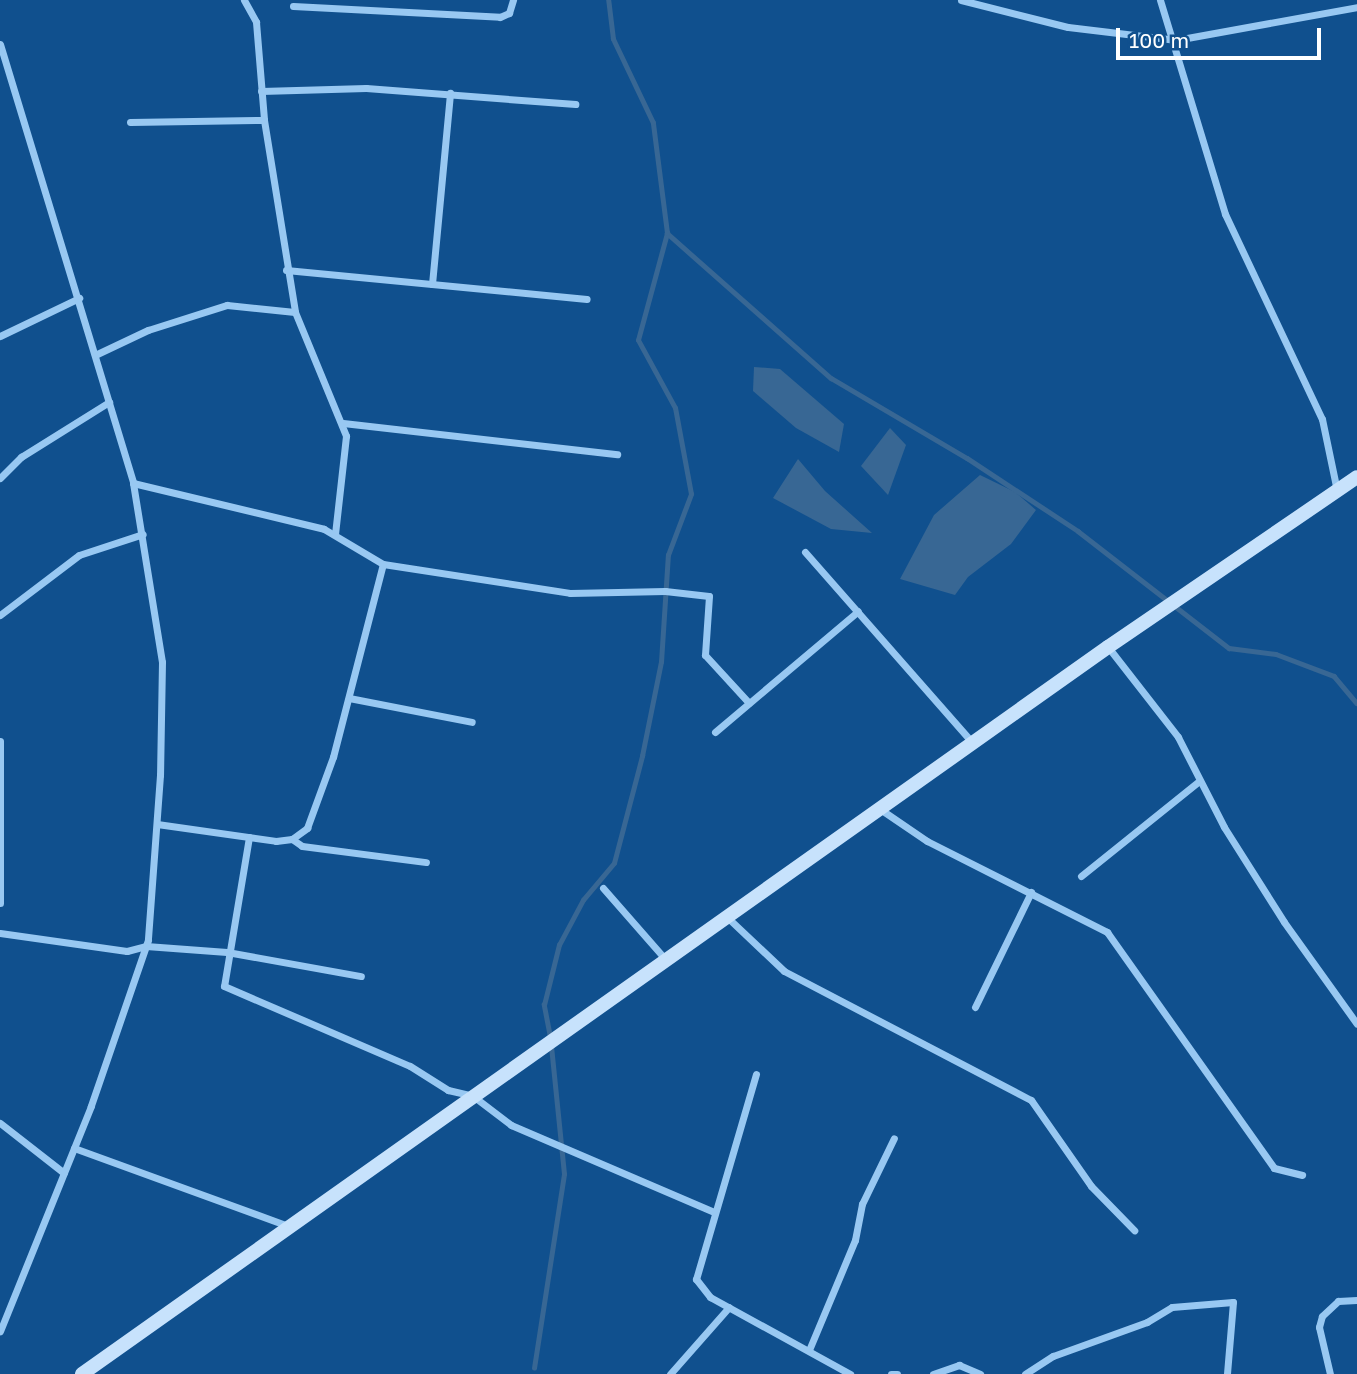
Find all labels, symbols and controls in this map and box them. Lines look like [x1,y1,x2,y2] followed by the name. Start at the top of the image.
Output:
[1119,14,1324,58] scale bar
[1129,27,1189,53] text: 100 m

